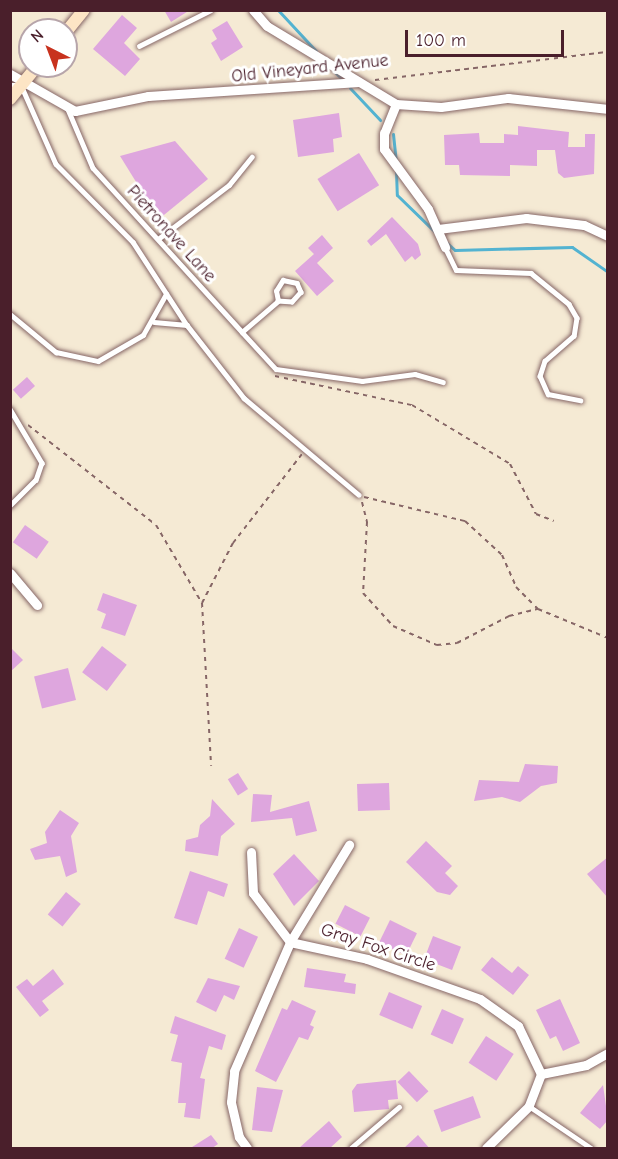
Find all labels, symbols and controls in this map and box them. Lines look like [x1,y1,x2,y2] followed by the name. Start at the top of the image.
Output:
[18,18,78,78] north arrow
[408,18,567,56] scale bar
[27,26,47,46] text: N
[416,30,466,51] text: 100 m
[230,50,390,88] street label: Old Vineyard Avenue
[122,181,220,287] street label: Pietronave Lane
[318,919,438,977] street label: Gray Fox Circle

